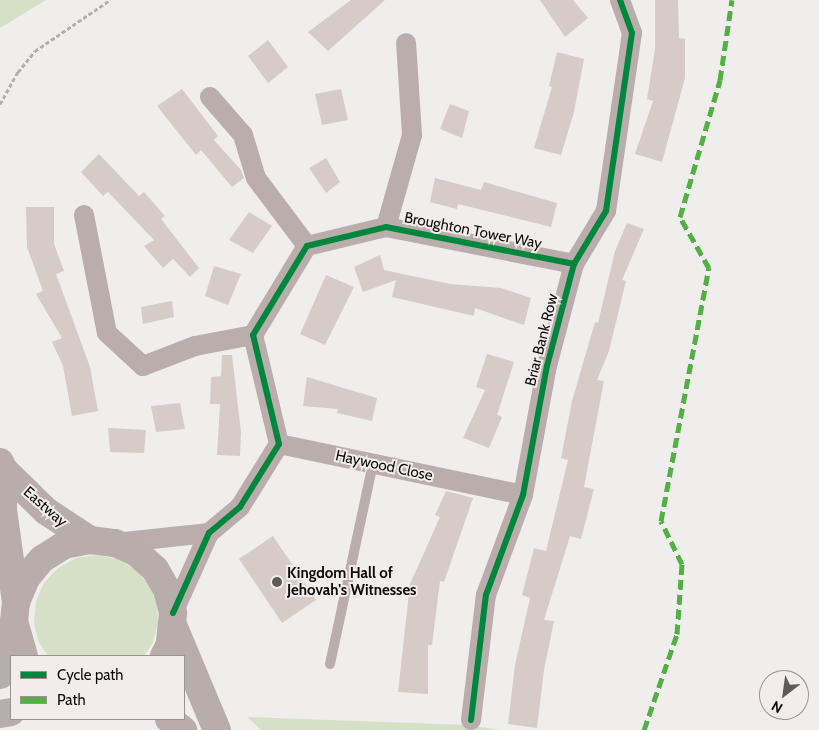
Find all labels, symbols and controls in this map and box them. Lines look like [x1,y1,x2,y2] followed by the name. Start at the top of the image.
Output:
[403,209,543,253] street label: Broughton Tower Way
[522,292,562,388] street label: Briar Bank Row
[334,447,434,485] street label: Haywood Close
[19,483,71,531] street label: Eastway
[287,564,416,599] place label: Kingdom Hall of Jehovah's Witnesses
[271,576,283,588] marker: Kingdom Hall of Jehovah's Witnesses
[10,655,185,720] legend
[57,666,123,684] text: Cycle path
[759,670,809,720] north arrow
[57,691,86,709] text: Path
[768,697,786,717] text: N

